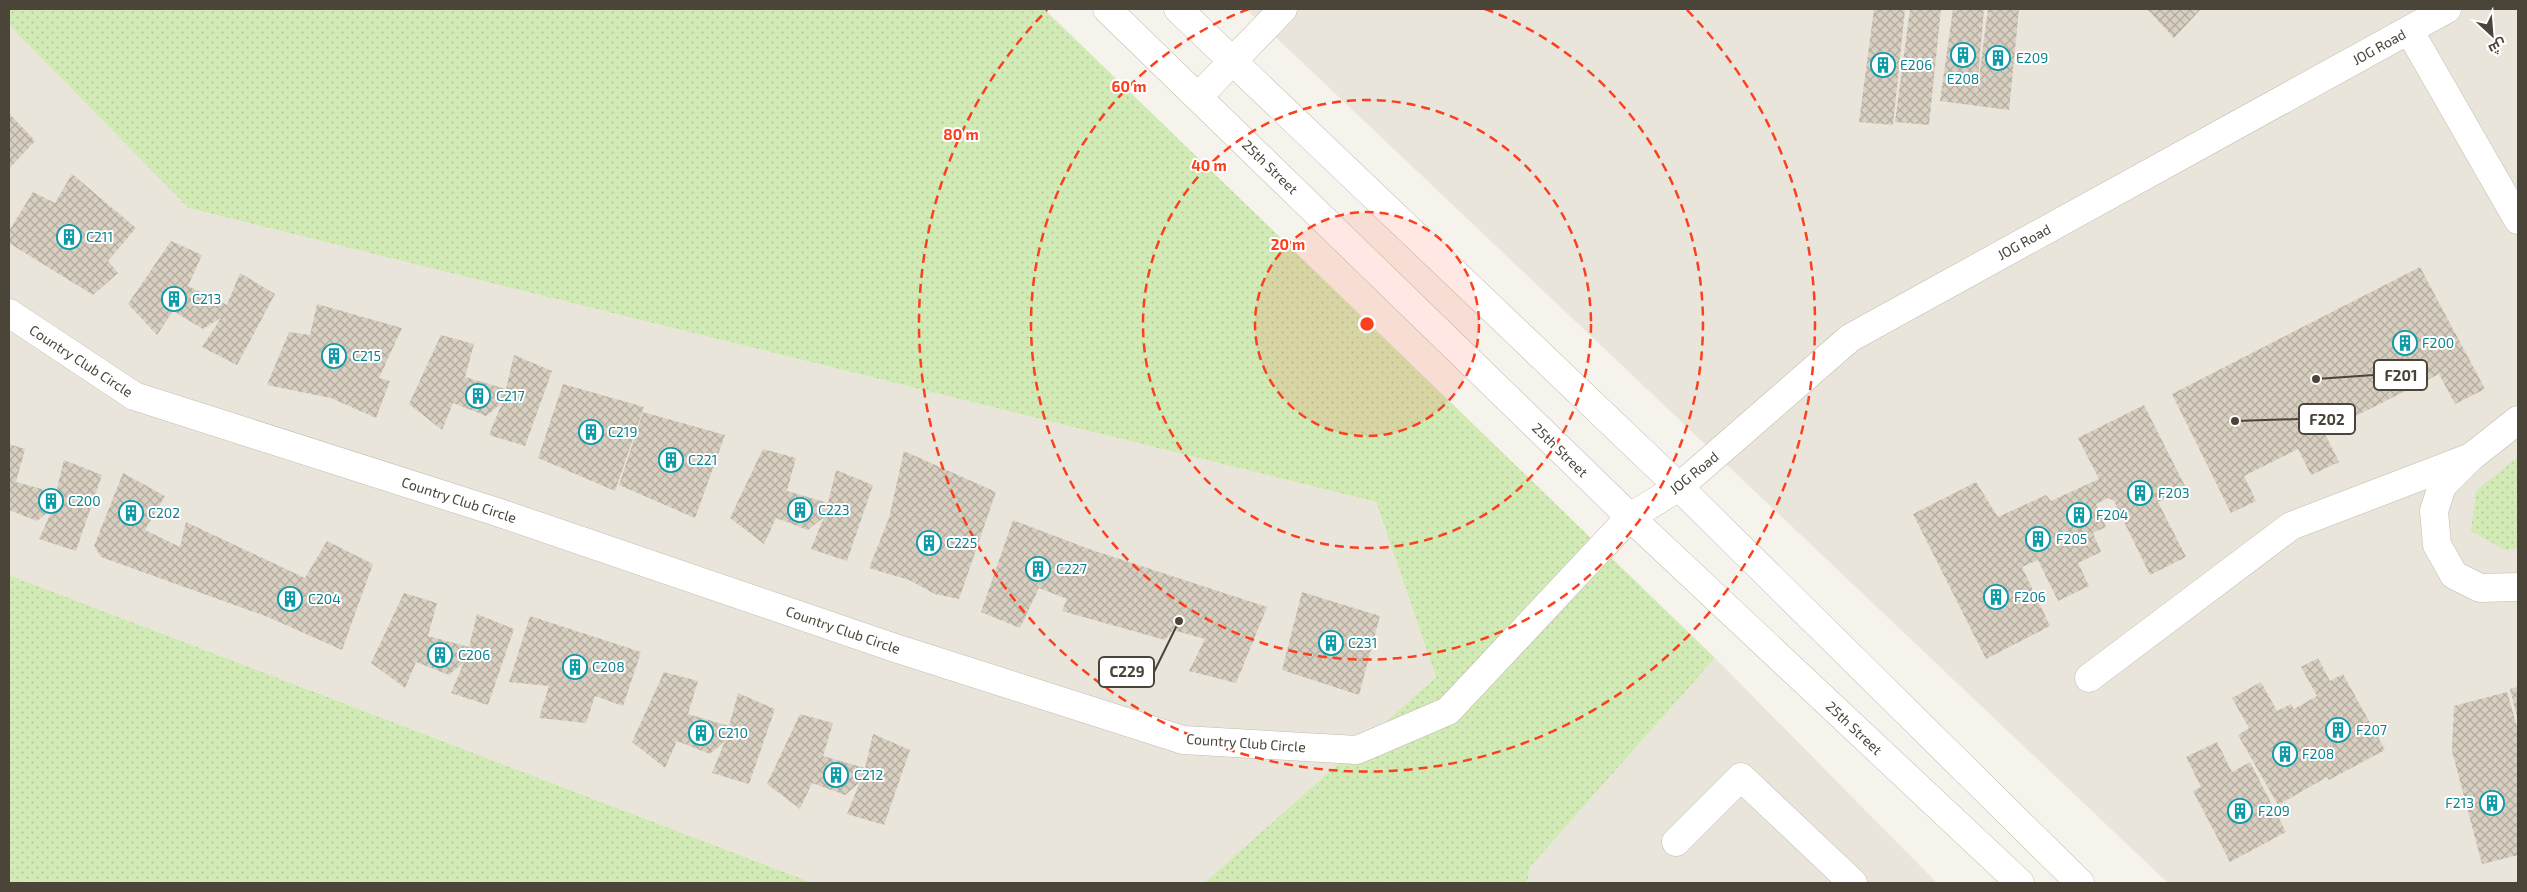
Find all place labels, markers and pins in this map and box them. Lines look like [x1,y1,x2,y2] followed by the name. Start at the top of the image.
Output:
[1950,42,1976,68] building icon: E208
[1985,45,2011,71] building icon: E209
[2016,49,2048,66] place label: E209
[1870,52,1896,78] building icon: E206
[1900,56,1932,73] place label: E206
[1947,70,1979,87] place label: E208
[56,224,82,250] building icon: C211
[86,228,113,245] place label: C211
[161,286,187,312] building icon: C213
[192,290,221,307] place label: C213
[1358,315,1376,333] centre of rings
[2392,330,2418,356] building icon: F200
[2422,334,2454,351] place label: F200
[321,343,347,369] building icon: C215
[352,347,381,364] place label: C215
[2374,360,2427,390] callout: F201
[465,383,491,409] building icon: C217
[496,387,525,404] place label: C217
[2299,404,2355,434] callout: F202
[578,419,604,445] building icon: C219
[608,423,637,440] place label: C219
[658,447,684,473] building icon: C221
[688,451,717,468] place label: C221
[2127,480,2153,506] building icon: F203
[2158,484,2190,501] place label: F203
[38,488,64,514] building icon: C200
[68,492,101,509] place label: C200
[787,497,813,523] building icon: C223
[118,500,144,526] building icon: C202
[818,501,850,518] place label: C223
[2066,502,2092,528] building icon: F204
[148,504,180,521] place label: C202
[2096,506,2128,523] place label: F204
[2025,526,2051,552] building icon: F205
[916,530,942,556] building icon: C225
[2056,530,2087,547] place label: F205
[946,534,977,551] place label: C225
[1025,556,1051,582] building icon: C227
[1056,560,1087,577] place label: C227
[1983,584,2009,610] building icon: F206
[277,586,303,612] building icon: C204
[2014,588,2046,605] place label: F206
[308,590,341,607] place label: C204
[1318,630,1344,656] building icon: C231
[1348,634,1377,651] place label: C231
[427,642,453,668] building icon: C206
[458,646,490,663] place label: C206
[562,654,588,680] building icon: C208
[1099,657,1154,687] callout: C229
[592,658,625,675] place label: C208
[2325,717,2351,743] building icon: F207
[688,720,714,746] building icon: C210
[2356,721,2387,738] place label: F207
[718,724,748,741] place label: C210
[2272,741,2298,767] building icon: F208
[2302,745,2334,762] place label: F208
[823,762,849,788] building icon: C212
[854,766,883,783] place label: C212
[2479,790,2505,816] building icon: F213
[2445,794,2474,811] place label: F213
[2227,798,2253,824] building icon: F209
[2258,802,2290,819] place label: F209

